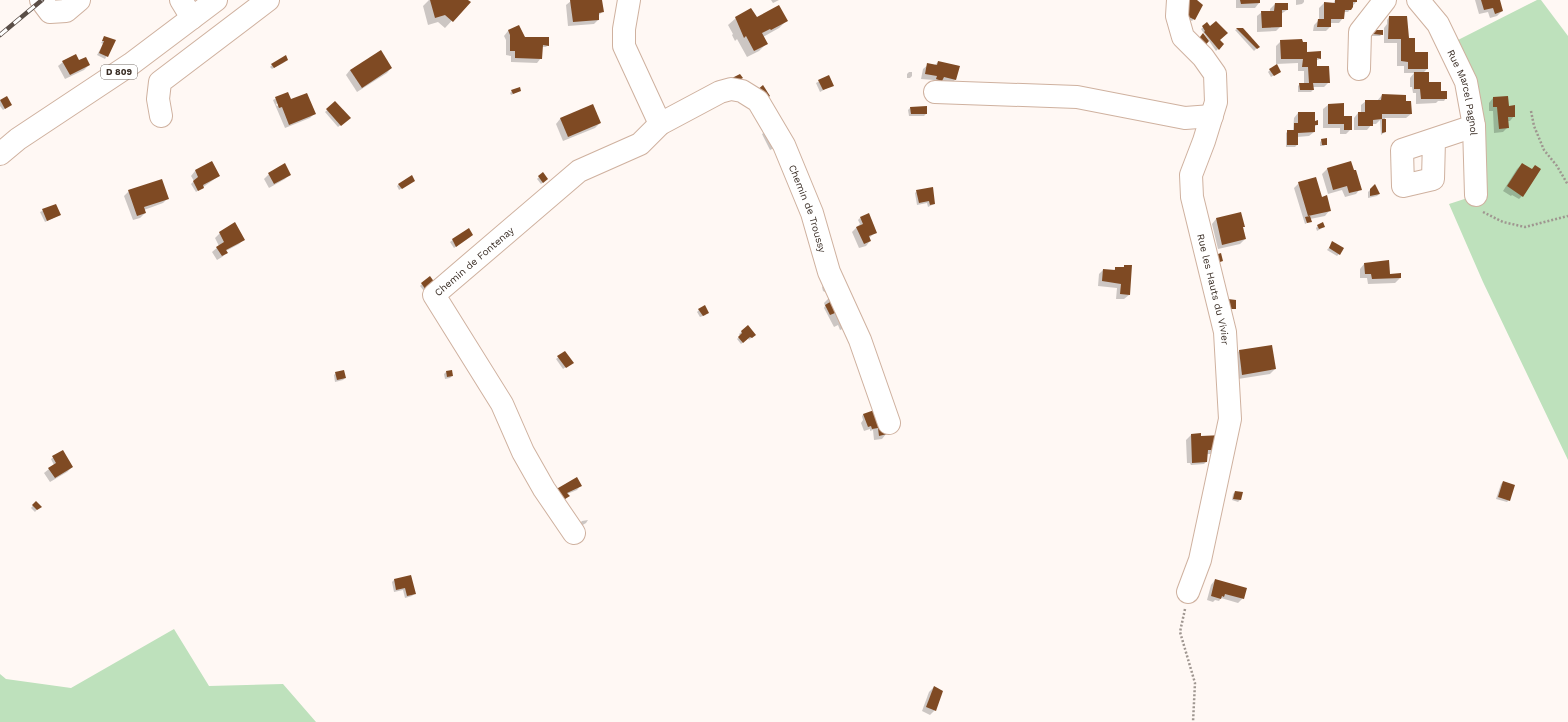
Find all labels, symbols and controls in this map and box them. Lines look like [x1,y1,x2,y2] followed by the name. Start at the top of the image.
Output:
[1445,48,1479,136] street label: Rue Marcel Pagnol
[101,65,137,79] road number: D 809
[787,163,828,255] street label: Chemin de Troussy
[432,224,517,298] street label: Chemin de Fontenay
[1195,233,1231,345] street label: Rue les Hauts du Vivier

